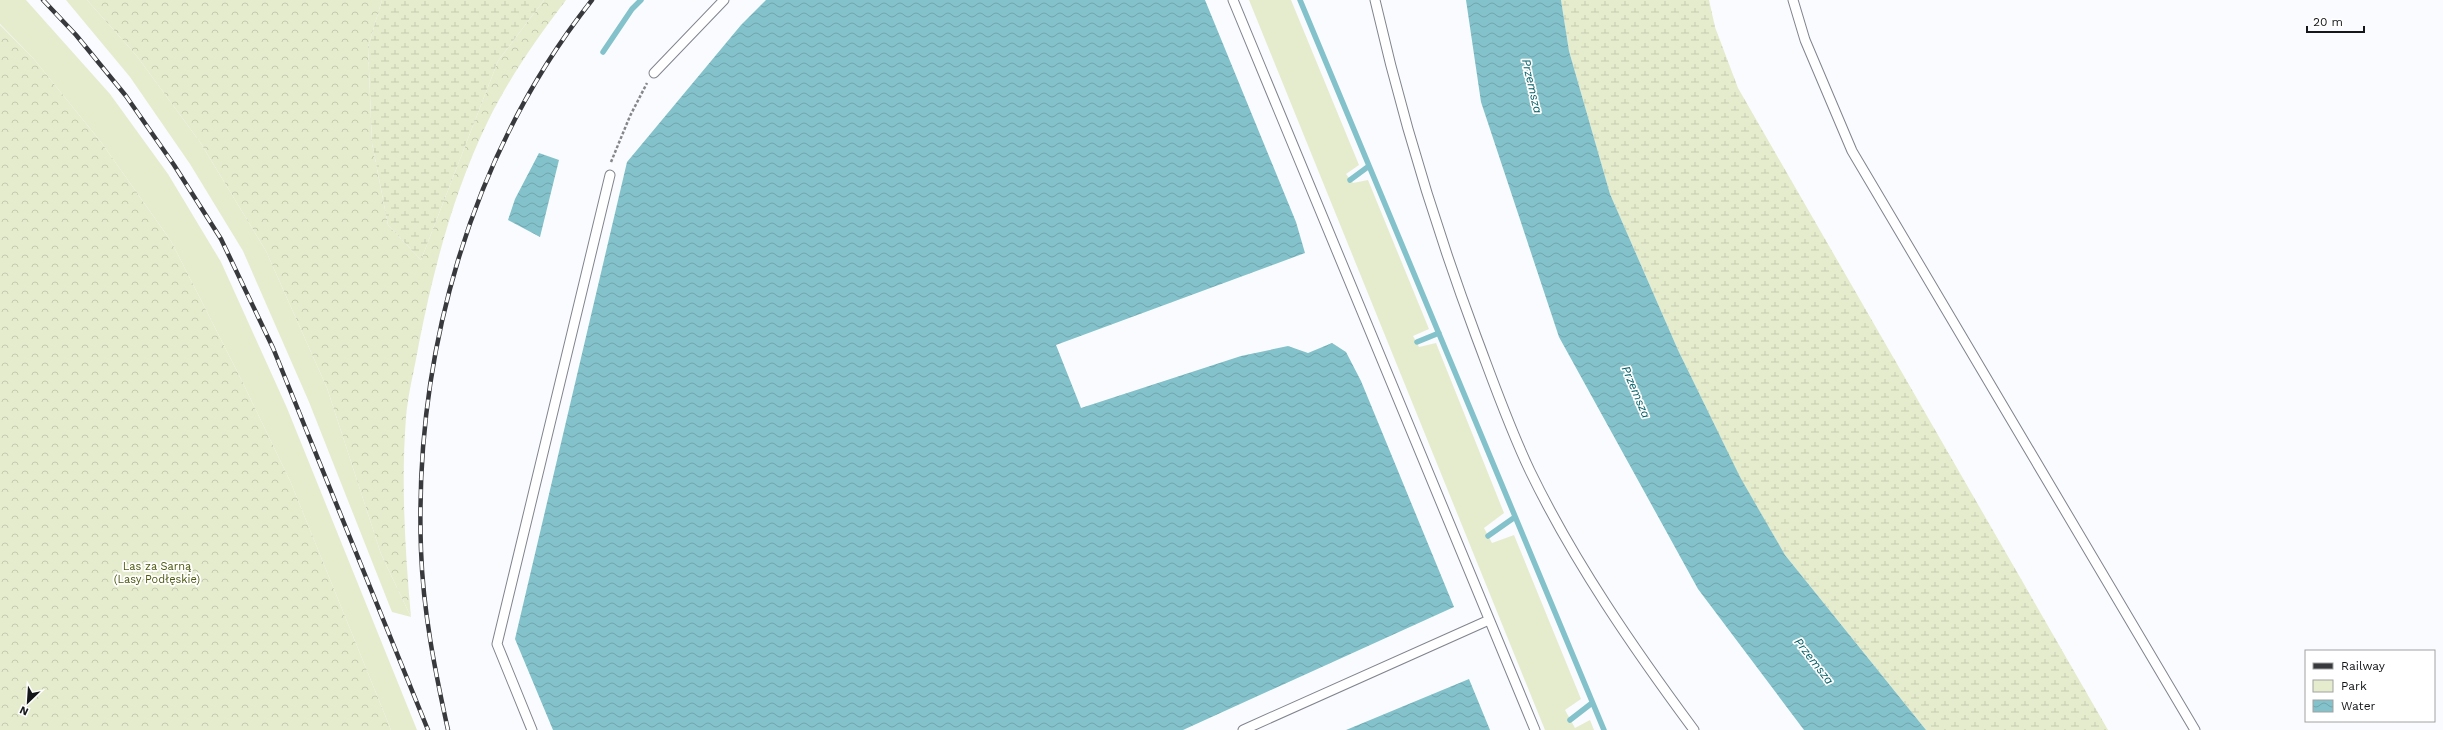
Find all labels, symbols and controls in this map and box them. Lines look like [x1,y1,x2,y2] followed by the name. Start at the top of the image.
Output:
[2307,8,2364,34] scale bar
[2313,15,2343,29] text: 20 m
[1519,57,1545,115] water label: Przemsza
[1619,364,1653,421] water label: Przemsza
[114,560,200,586] park label: Las za Sarną (Lasy Podłęskie)
[1791,635,1837,688] water label: Przemsza
[2305,650,2435,722] legend
[2341,659,2386,673] text: Railway
[2341,679,2367,693] text: Park
[8,682,48,722] north arrow
[2341,699,2376,713] text: Water
[18,703,30,718] text: N

